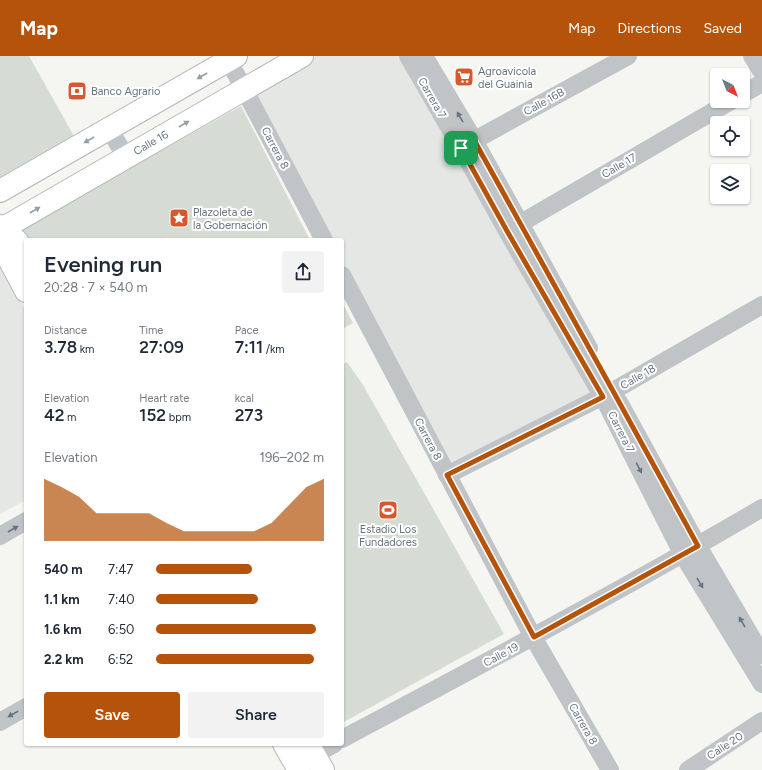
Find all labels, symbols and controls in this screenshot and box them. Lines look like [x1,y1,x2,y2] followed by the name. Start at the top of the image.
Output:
[20,17,58,40] text: Map
[568,20,596,37] text: Map
[618,20,681,37] text: Directions
[703,20,742,37] text: Saved
[478,65,536,91] place label: Agroavicola del Guainia
[453,66,475,88] supermarket icon: Agroavicola del Guainia
[710,68,750,108] north arrow
[710,68,750,204] map controls
[196,72,208,79] one-way arrow
[415,75,449,121] street label: Carrera 7
[66,80,88,102] bank icon: Banco Agrario
[91,85,160,98] place label: Banco Agrario
[521,85,567,118] street label: Calle 16B
[457,111,464,123] one-way arrow
[710,116,750,156] button: locate
[178,120,190,127] one-way arrow
[259,125,292,171] street label: Carrera 8
[131,128,171,158] street label: Calle 16
[444,131,478,165] pin
[83,137,95,143] one-way arrow
[450,137,472,159] icon: arrive
[599,151,639,181] street label: Calle 17
[710,164,750,204] button: layers
[29,206,41,213] one-way arrow
[193,206,267,232] place label: Plazoleta de la Gobernación
[168,207,190,229] place icon: Plazoleta de la Gobernación
[44,251,162,278] text: Evening run
[282,251,324,293] button: share
[44,280,148,295] text: 20:28 · 7 × 540 m
[44,324,87,337] text: Distance
[139,324,163,337] text: Time
[235,324,258,337] text: Pace
[44,337,77,357] text: 3.78
[139,337,184,357] text: 27:09
[235,337,263,357] text: 7:11
[77,343,94,356] text: km
[263,343,285,356] text: /km
[618,362,658,392] street label: Calle 18
[44,392,89,405] text: Elevation
[139,392,189,405] text: Heart rate
[235,392,254,405] text: kcal
[44,405,64,425] text: 42
[139,405,166,425] text: 152
[235,405,263,425] text: 273
[605,409,637,455] street label: Carrera 7
[64,411,76,424] text: m
[166,411,191,424] text: bpm
[412,416,445,462] street label: Carrera 8
[44,450,97,465] text: Elevation
[260,450,324,465] text: 196–202 m
[636,463,642,474] one-way arrow
[377,499,399,521] sports icon: Estadio Los Fundadores
[359,523,417,549] place label: Estadio Los Fundadores
[7,525,19,532] one-way arrow
[44,562,83,577] text: 540 m
[108,562,133,577] text: 7:47
[697,577,704,589] one-way arrow
[44,592,80,607] text: 1.1 km
[108,592,135,607] text: 7:40
[739,616,746,628] one-way arrow
[44,622,82,637] text: 1.6 km
[108,622,134,637] text: 6:50
[481,640,521,670] street label: Calle 19
[44,652,84,667] text: 2.2 km
[108,652,133,667] text: 6:52
[44,692,180,738] button: Save
[188,692,324,738] button: Share
[566,701,600,747] street label: Carrera 8
[7,711,19,718] one-way arrow
[705,730,745,762] street label: Calle 20

